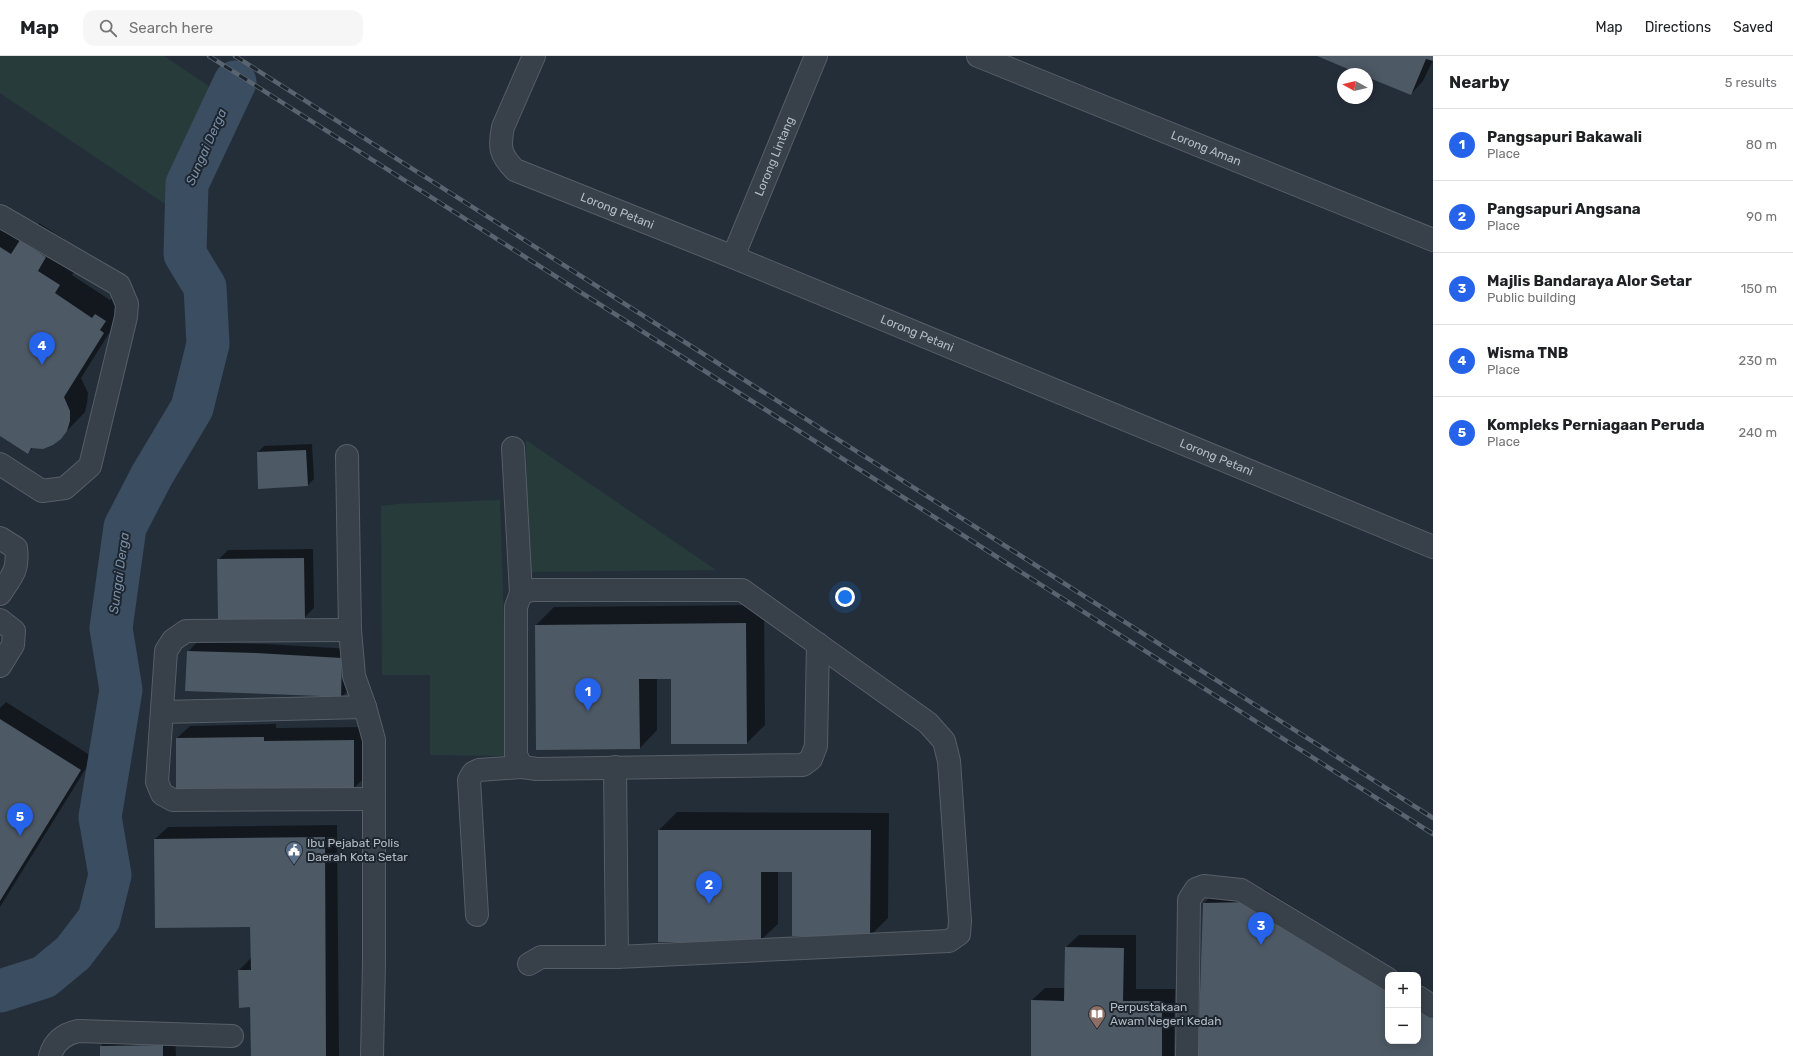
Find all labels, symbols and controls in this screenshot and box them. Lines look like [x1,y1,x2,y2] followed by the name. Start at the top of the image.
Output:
[83,10,363,46] search box
[20,16,59,39] text: Map
[97,17,119,39] icon: search
[129,19,213,37] text: Search here
[1596,19,1623,36] text: Map
[1645,19,1711,36] text: Directions
[1733,19,1773,36] text: Saved
[1337,68,1373,104] north arrow
[1449,72,1510,92] text: Nearby
[1725,75,1777,90] text: 5 results
[182,106,231,188] water label: Sungai Derga
[752,114,797,198] street label: Lorong Lintang
[1169,128,1243,169] street label: Lorong Aman
[1487,128,1642,146] text: Pangsapuri Bakawali
[1459,137,1465,152] text: 1
[1746,137,1777,152] text: 80 m
[1487,146,1520,161] text: Place
[578,190,656,232] street label: Lorong Petani
[1487,200,1641,218] text: Pangsapuri Angsana
[1458,209,1466,224] text: 2
[1746,209,1777,224] text: 90 m
[1487,218,1520,233] text: Place
[1487,272,1692,290] text: Majlis Bandaraya Alor Setar
[1458,281,1466,296] text: 3
[1741,281,1777,296] text: 150 m
[1487,290,1576,305] text: Public building
[878,312,956,355] street label: Lorong Petani
[29,332,55,365] pin: 4
[1487,344,1568,362] text: Wisma TNB
[1458,353,1466,368] text: 4
[1739,353,1777,368] text: 230 m
[1487,362,1520,377] text: Place
[1487,416,1704,434] text: Kompleks Perniagaan Peruda
[1458,425,1466,440] text: 5
[1738,425,1777,440] text: 240 m
[1487,434,1520,449] text: Place
[1178,436,1255,479] street label: Lorong Petani
[106,531,133,615] water label: Sungai Derga
[835,587,855,607] your location
[575,678,601,711] pin: 1
[7,803,33,836] pin: 5
[307,836,408,864] place label: Ibu Pejabat Polis Daerah Kota Setar
[284,840,304,865] public building icon: Ibu Pejabat Polis Daerah Kota Setar
[696,871,722,904] pin: 2
[1248,912,1274,945] pin: 3
[1385,972,1421,1044] map controls
[1385,972,1421,1008] button: +
[1110,1000,1221,1028] place label: Perpustakaan Awam Negeri Kedah
[1087,1004,1107,1029] library icon: Perpustakaan Awam Negeri Kedah
[1385,1008,1421,1044] button: −

